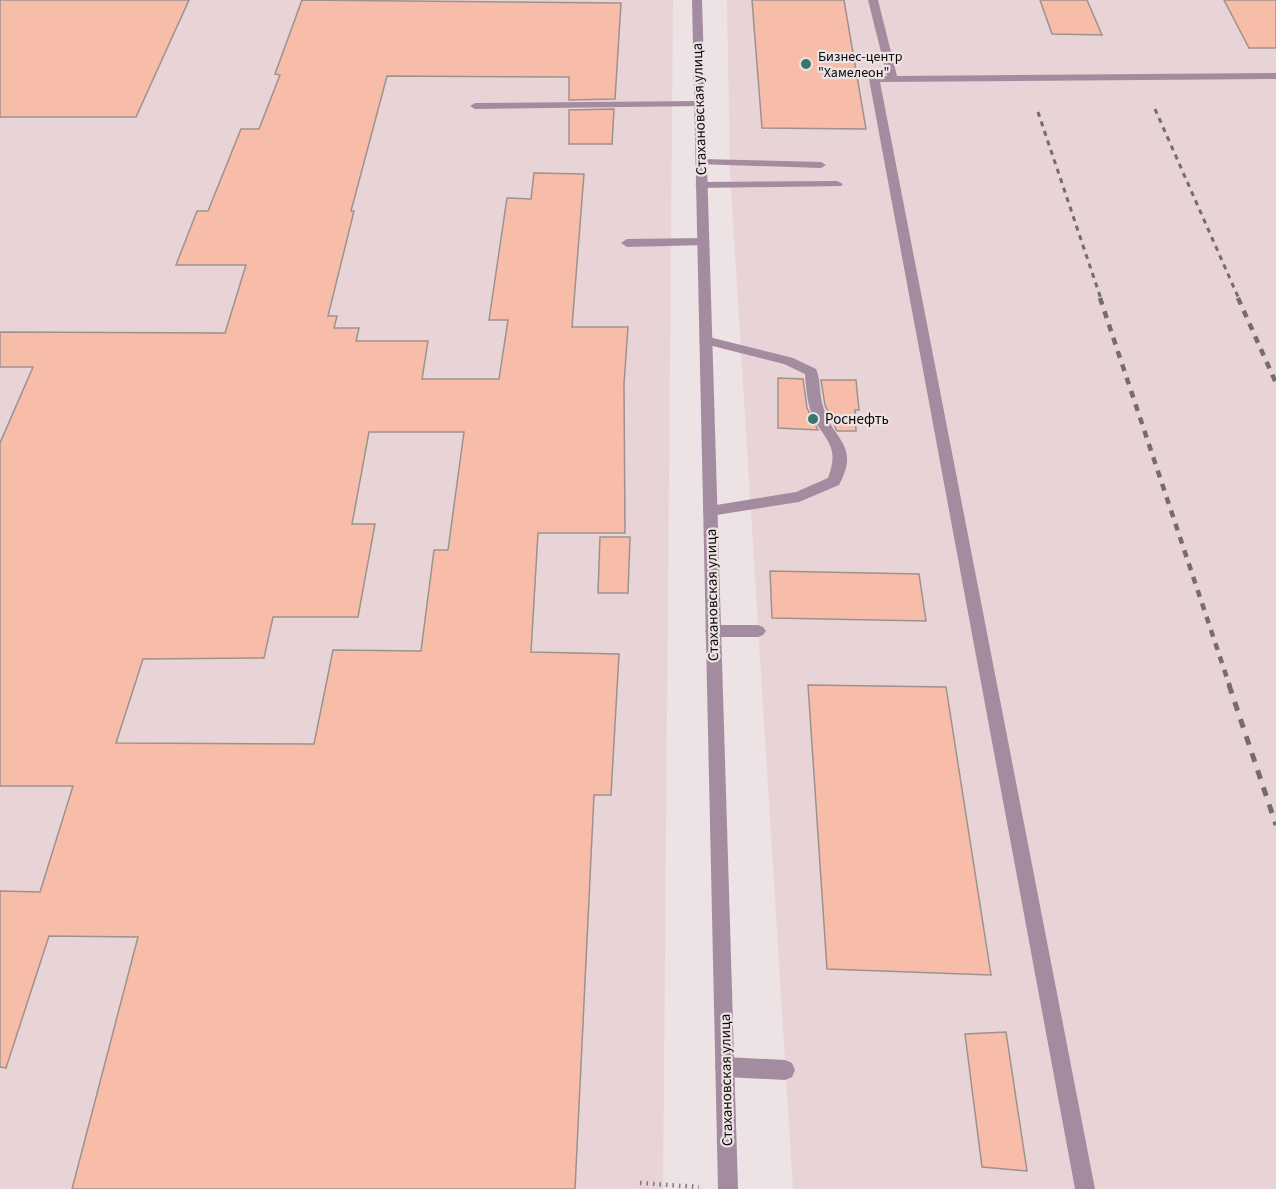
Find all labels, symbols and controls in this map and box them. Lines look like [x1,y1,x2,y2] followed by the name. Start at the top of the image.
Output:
[687,43,712,175] street label: Стахановская улица
[818,47,903,83] place label: Бизнес-центр "Хамелеон"
[799,57,813,71] marker: Бизнес-центр "Хамелеон"
[825,409,889,430] place label: Роснефть
[806,412,820,426] marker: Роснефть
[701,529,724,661] street label: Стахановская улица
[715,1014,738,1146] street label: Стахановская улица

